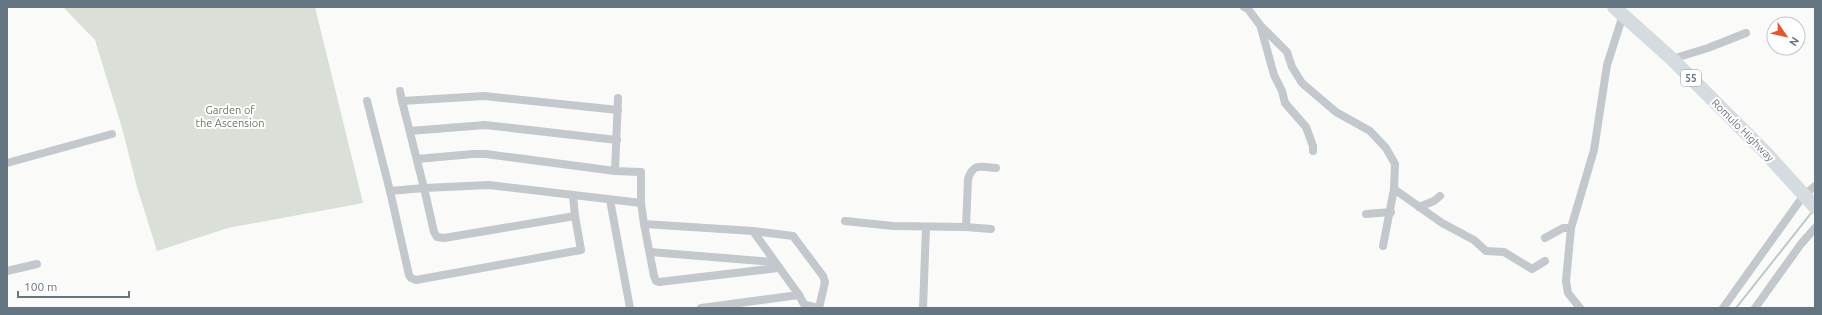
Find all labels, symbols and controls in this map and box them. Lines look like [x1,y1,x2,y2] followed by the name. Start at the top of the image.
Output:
[1766,16,1806,56] north arrow
[1787,35,1802,48] text: N
[1681,70,1701,86] road number: 55
[1709,96,1777,164] street label: Romulo Highway
[196,104,264,129] park label: Garden of the Ascension
[18,273,129,299] scale bar
[24,280,57,293] text: 100 m

